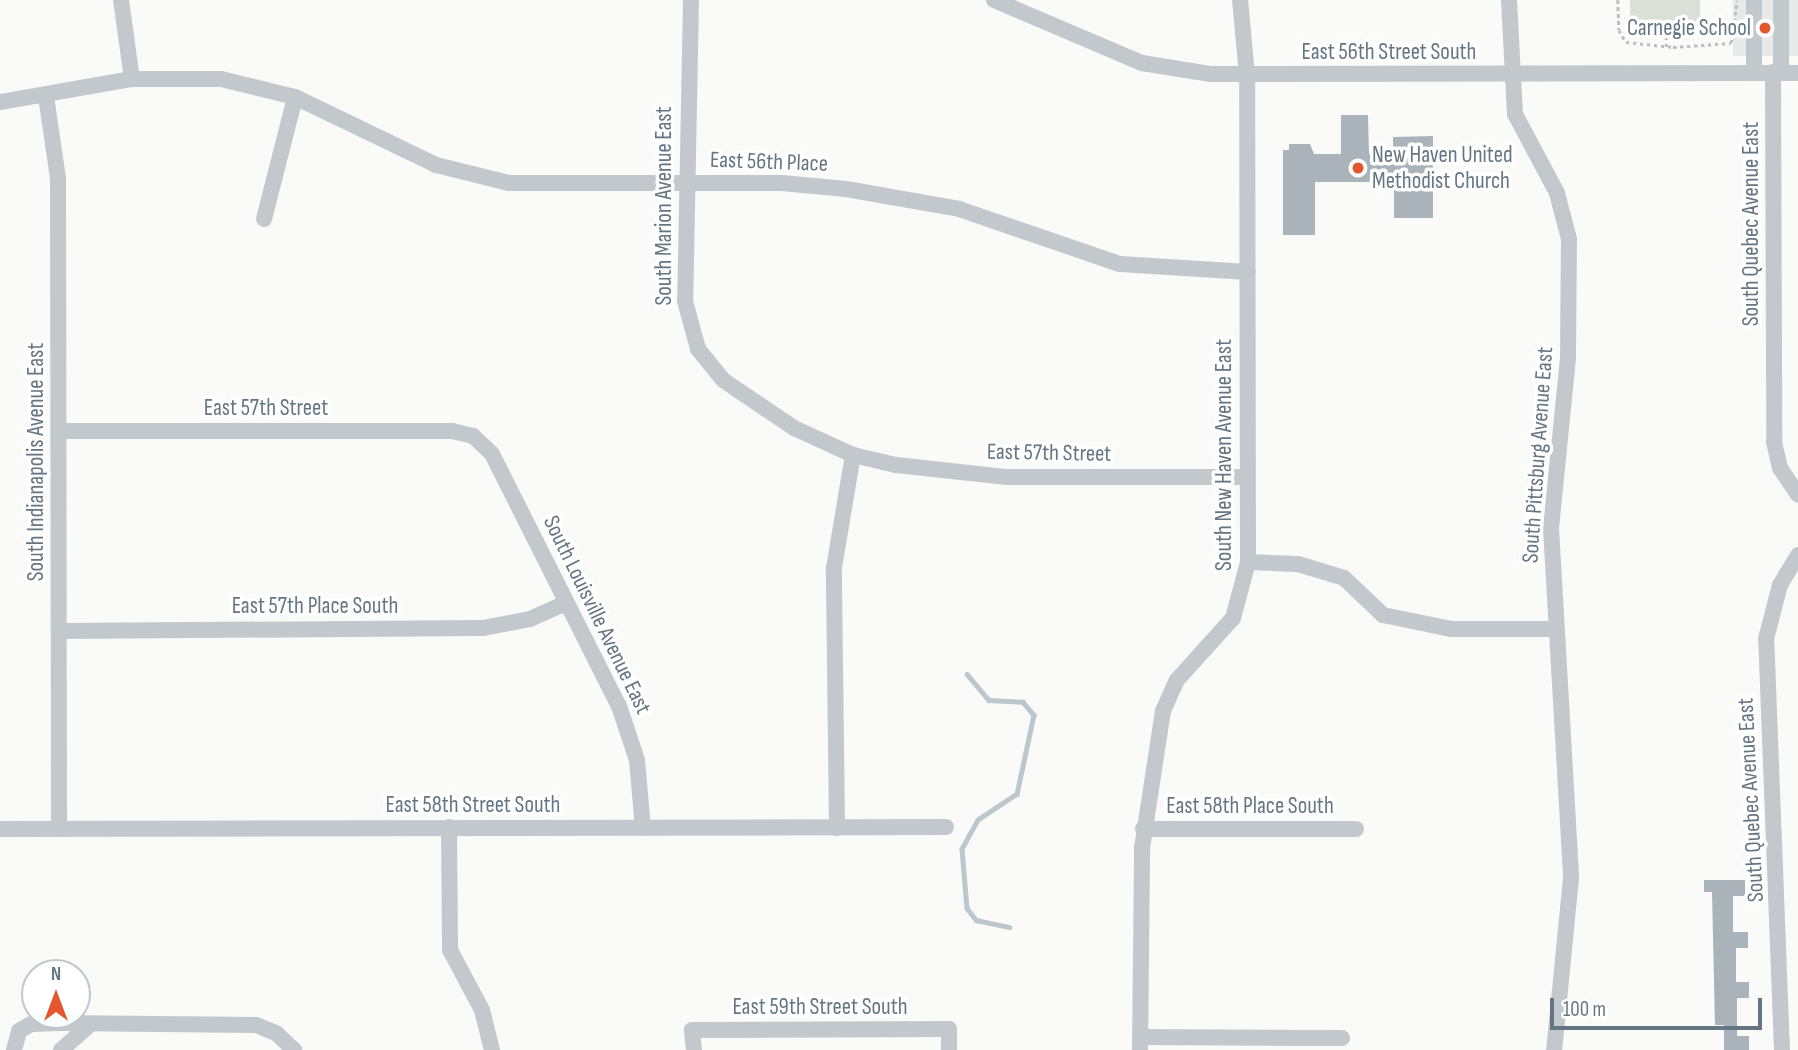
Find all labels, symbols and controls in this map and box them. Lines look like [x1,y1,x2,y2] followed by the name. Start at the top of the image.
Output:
[1627,14,1751,42] place label: Carnegie School
[1757,20,1773,36] marker: Carnegie School
[1302,38,1476,66] street label: East 56th Street South
[650,106,678,306] street label: South Marion Avenue East
[1737,122,1765,326] street label: South Quebec Avenue East
[1372,141,1512,195] place label: New Haven United Methodist Church
[710,146,828,178] street label: East 56th Place
[1350,160,1366,176] marker: New Haven United Methodist Church
[1210,339,1238,571] street label: South New Haven Avenue East
[22,343,50,581] street label: South Indianapolis Avenue East
[1517,346,1559,564] street label: South Pittsburg Avenue East
[204,394,328,422] street label: East 57th Street
[987,438,1111,468] street label: East 57th Street
[537,511,657,719] street label: South Louisville Avenue East
[232,592,398,620] street label: East 57th Place South
[1732,697,1770,903] street label: South Quebec Avenue East
[386,791,560,819] street label: East 58th Street South
[1166,792,1334,820] street label: East 58th Place South
[21,959,91,1029] north arrow
[51,963,61,986] text: N
[1553,984,1765,1028] scale bar
[732,993,908,1021] street label: East 59th Street South
[1563,997,1606,1022] text: 100 m

